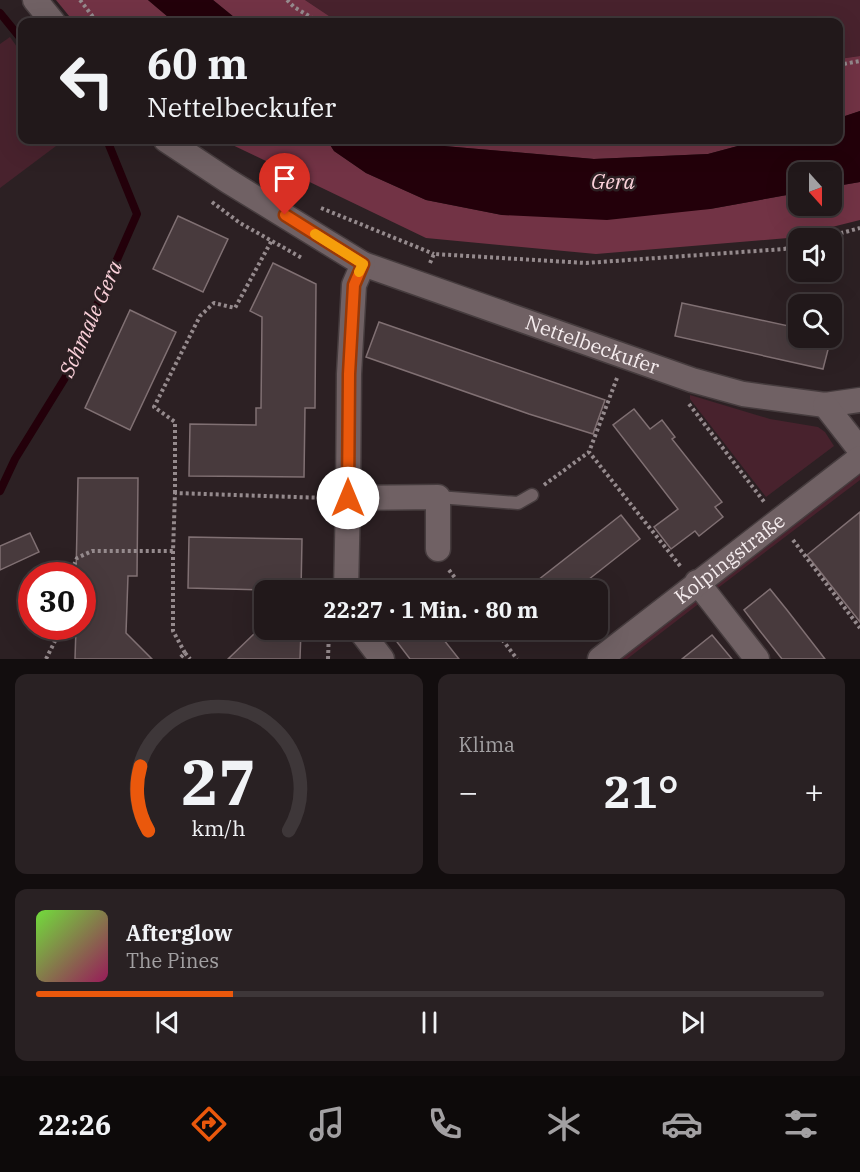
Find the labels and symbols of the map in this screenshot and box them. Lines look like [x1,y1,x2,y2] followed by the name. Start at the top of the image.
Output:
[259,153,310,215] pin
[788,162,842,216] north arrow
[591,167,635,195] water label: Gera
[52,255,128,382] water label: Schmale Gera
[522,308,663,381] street label: Nettelbeckufer
[316,466,380,530] position arrow
[668,507,790,610] street label: Kolpingstraße
[18,562,96,640] speed limit sign: 30

